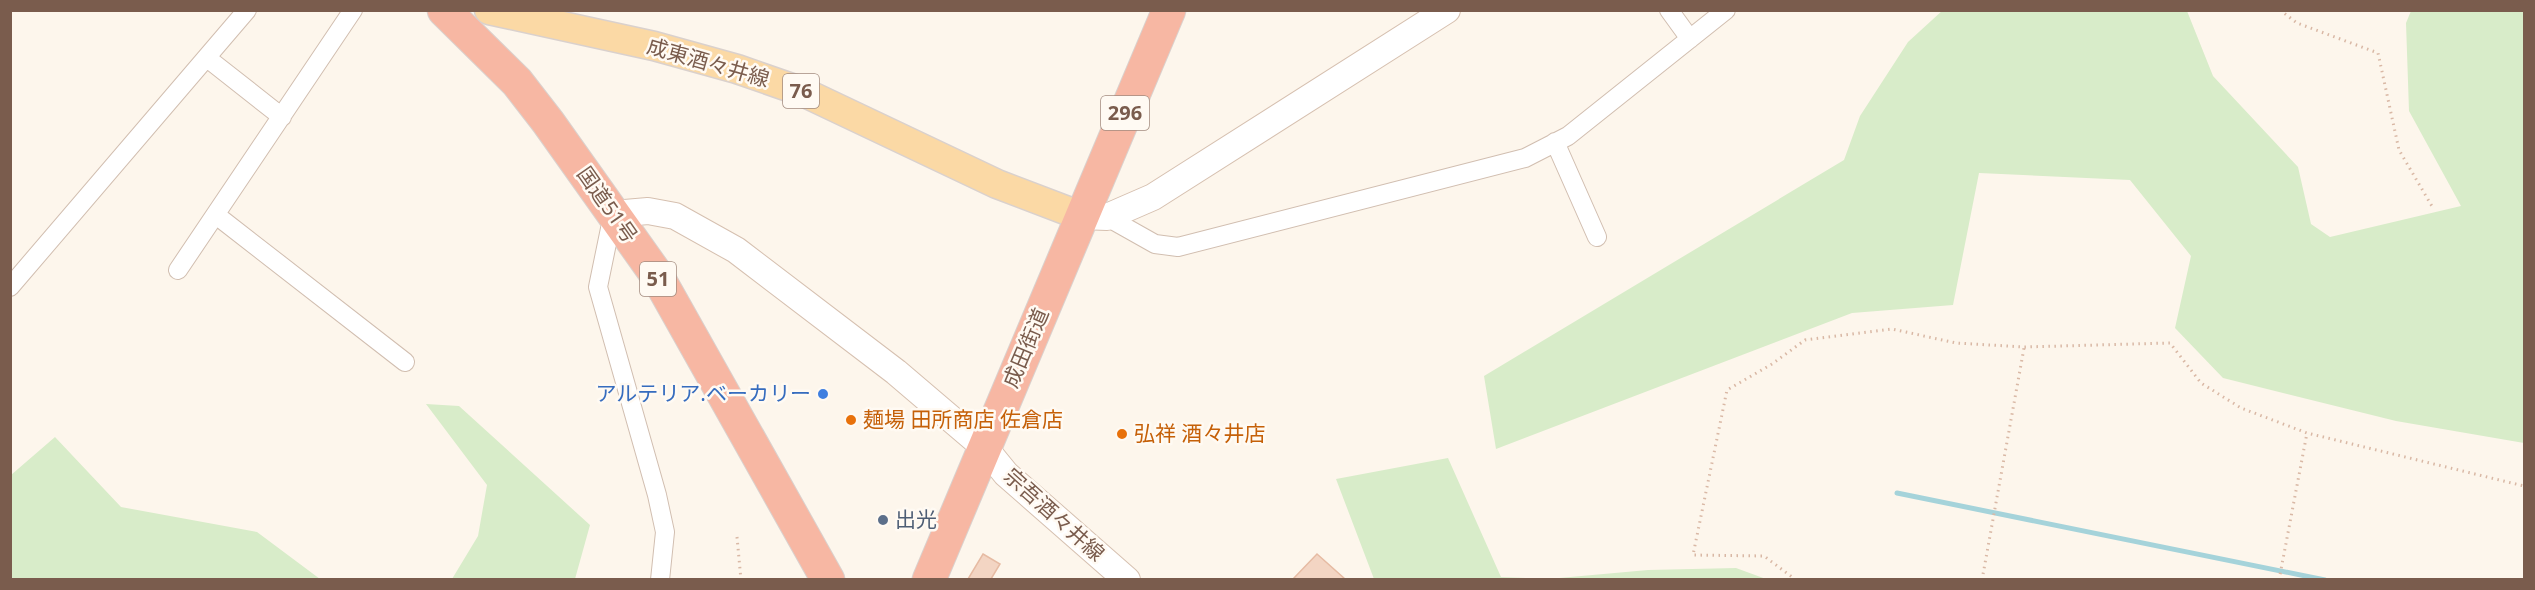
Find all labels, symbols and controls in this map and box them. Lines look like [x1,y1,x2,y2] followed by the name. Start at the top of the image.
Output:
[644,31,773,93] street label: 成東酒々井線
[783,74,819,108] road number: 76
[1101,96,1149,130] road number: 296
[571,161,644,248] street label: 国道51号
[640,262,676,296] road number: 51
[996,303,1054,392] street label: 成田街道
[596,379,811,407] place label: アルテリア.ベーカリー
[816,387,830,401] marker: アルテリア.ベーカリー
[863,405,1063,433] place label: 麺場 田所商店 佐倉店
[844,413,858,427] marker: 麺場 田所商店 佐倉店
[1134,419,1265,447] place label: 弘祥 酒々井店
[1115,427,1129,441] marker: 弘祥 酒々井店
[998,462,1111,567] street label: 宗吾酒々井線
[895,505,937,533] place label: 出光
[876,513,890,527] marker: 出光

